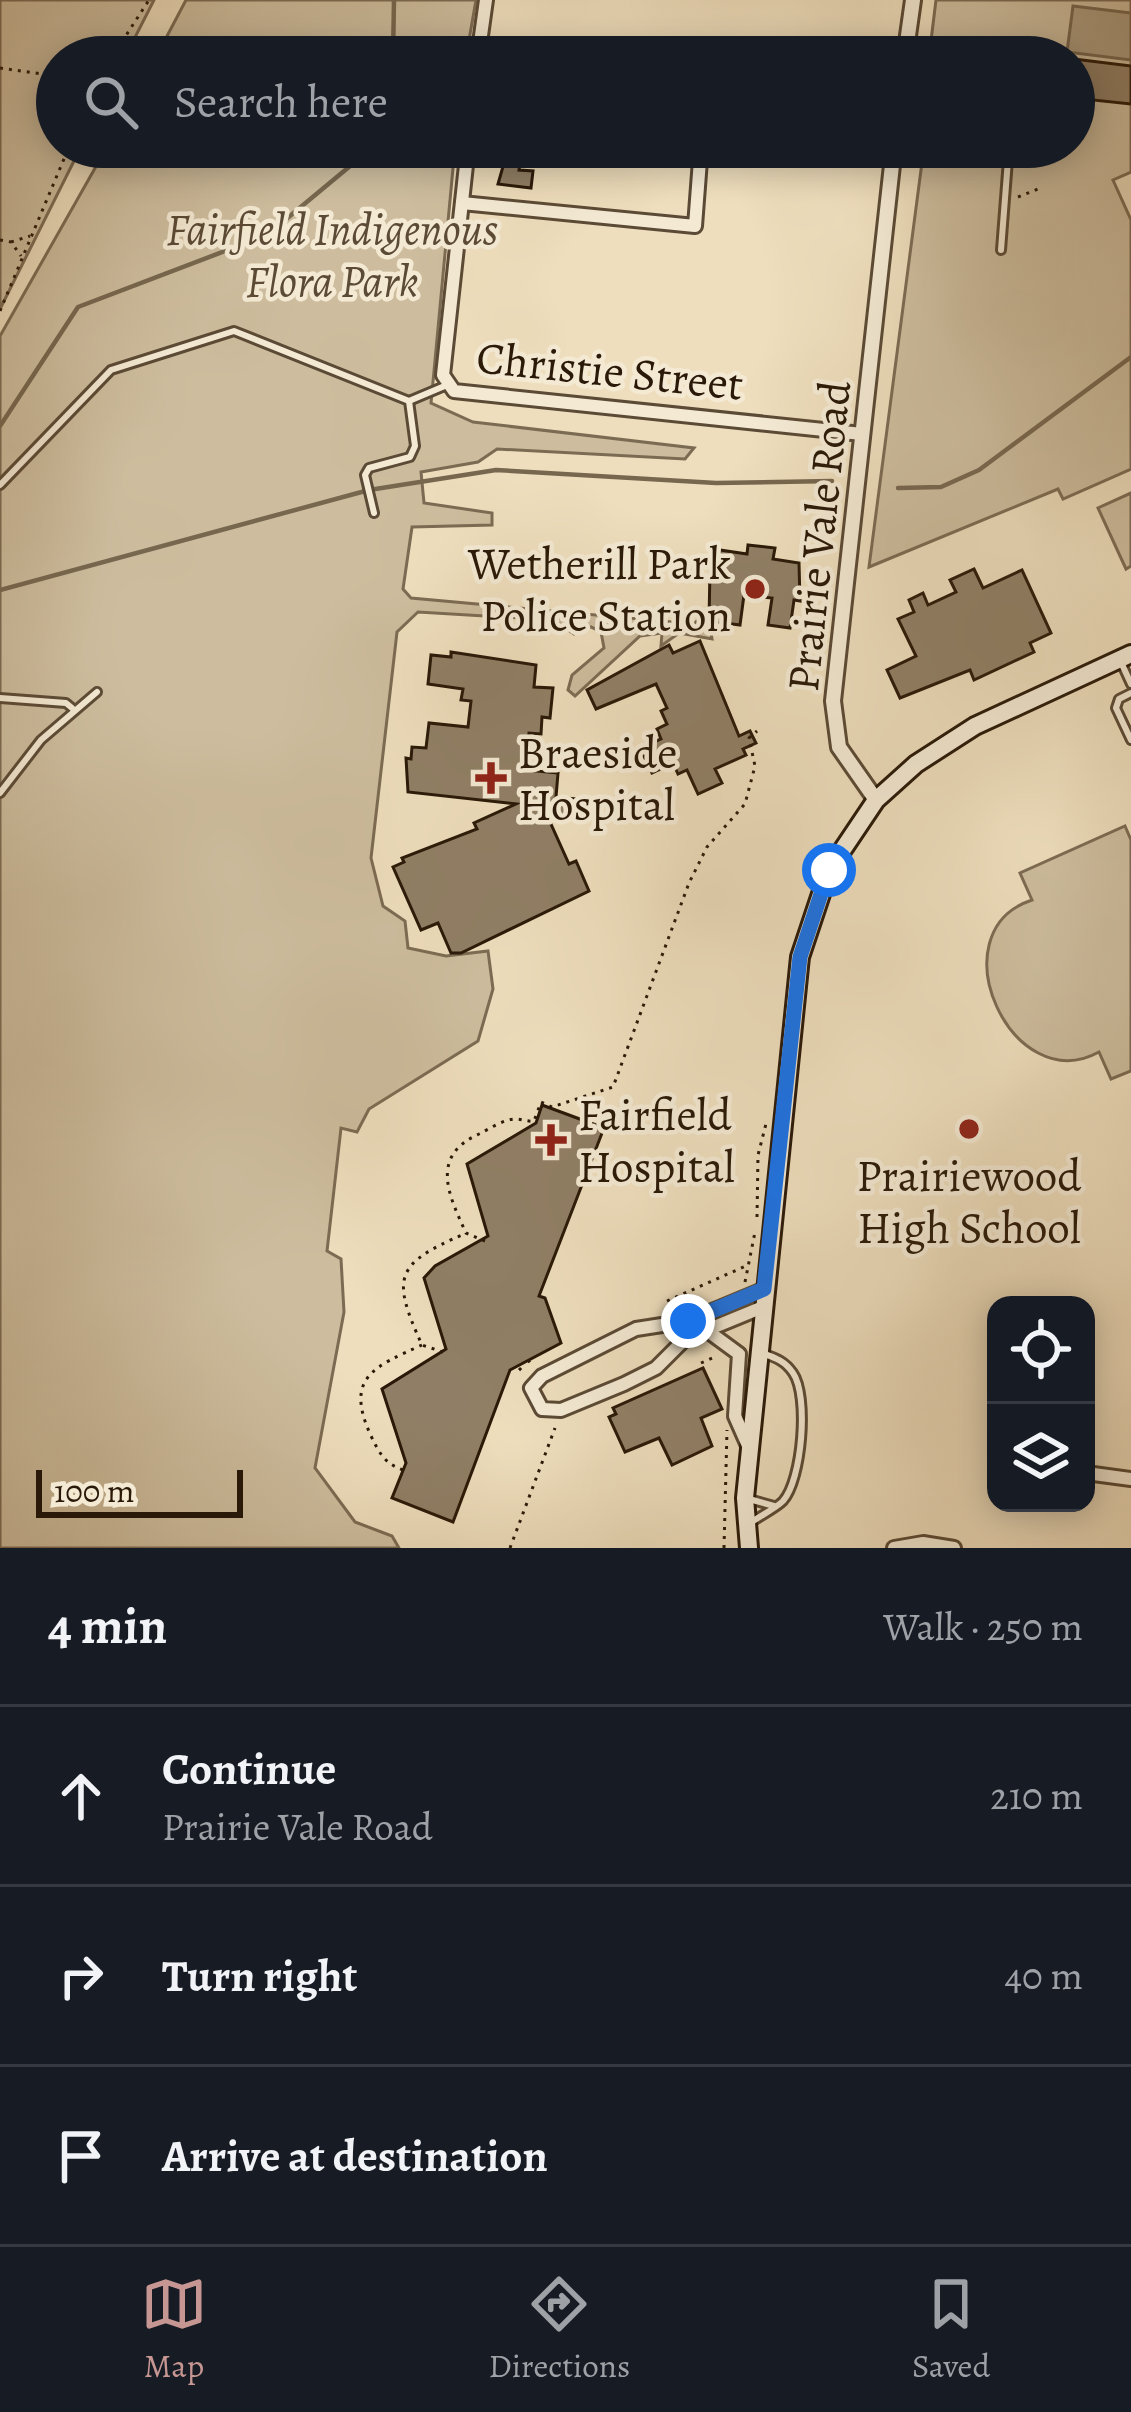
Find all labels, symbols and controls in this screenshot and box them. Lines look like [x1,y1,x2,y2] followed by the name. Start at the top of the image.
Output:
[36,36,1095,168] search box
[78,69,144,135] icon: search
[174,71,388,133] text: Search here
[166,198,498,312] park label: Fairfield Indigenous Flora Park
[474,326,746,416] street label: Christie Street
[772,377,866,695] street label: Prairie Vale Road
[467,533,731,647] place label: Wetherill Park Police Station
[742,576,768,602] marker: Wetherill Park Police Station
[518,722,677,836] place label: Braeside Hospital
[475,762,507,794] marker: Braeside Hospital
[802,843,856,897] route start
[578,1084,735,1198] place label: Fairfield Hospital
[956,1116,982,1142] marker: Prairiewood High School
[535,1124,567,1156] marker: Fairfield Hospital
[857,1145,1082,1259] place label: Prairiewood High School
[661,1294,715,1348] route end
[987,1296,1095,1512] map controls
[987,1296,1095,1404] button: locate
[987,1404,1095,1512] button: layers
[36,1464,243,1517] scale bar
[54,1468,134,1513] text: 100 m
[48,1591,167,1661] text: 4 min
[883,1600,1083,1653] text: Walk · 250 m
[162,1738,336,1800] text: Continue
[48,1763,114,1829] icon: ahead
[990,1769,1083,1822] text: 210 m
[162,1800,433,1853] text: Prairie Vale Road
[48,1943,114,2009] icon: right
[162,1945,357,2007] text: Turn right
[1004,1949,1083,2002] text: 40 m
[48,2123,114,2189] icon: arrive
[162,2125,548,2187] text: Arrive at destination
[141,2271,207,2388] tab: Map
[489,2271,630,2388] tab: Directions
[912,2271,990,2388] tab: Saved

